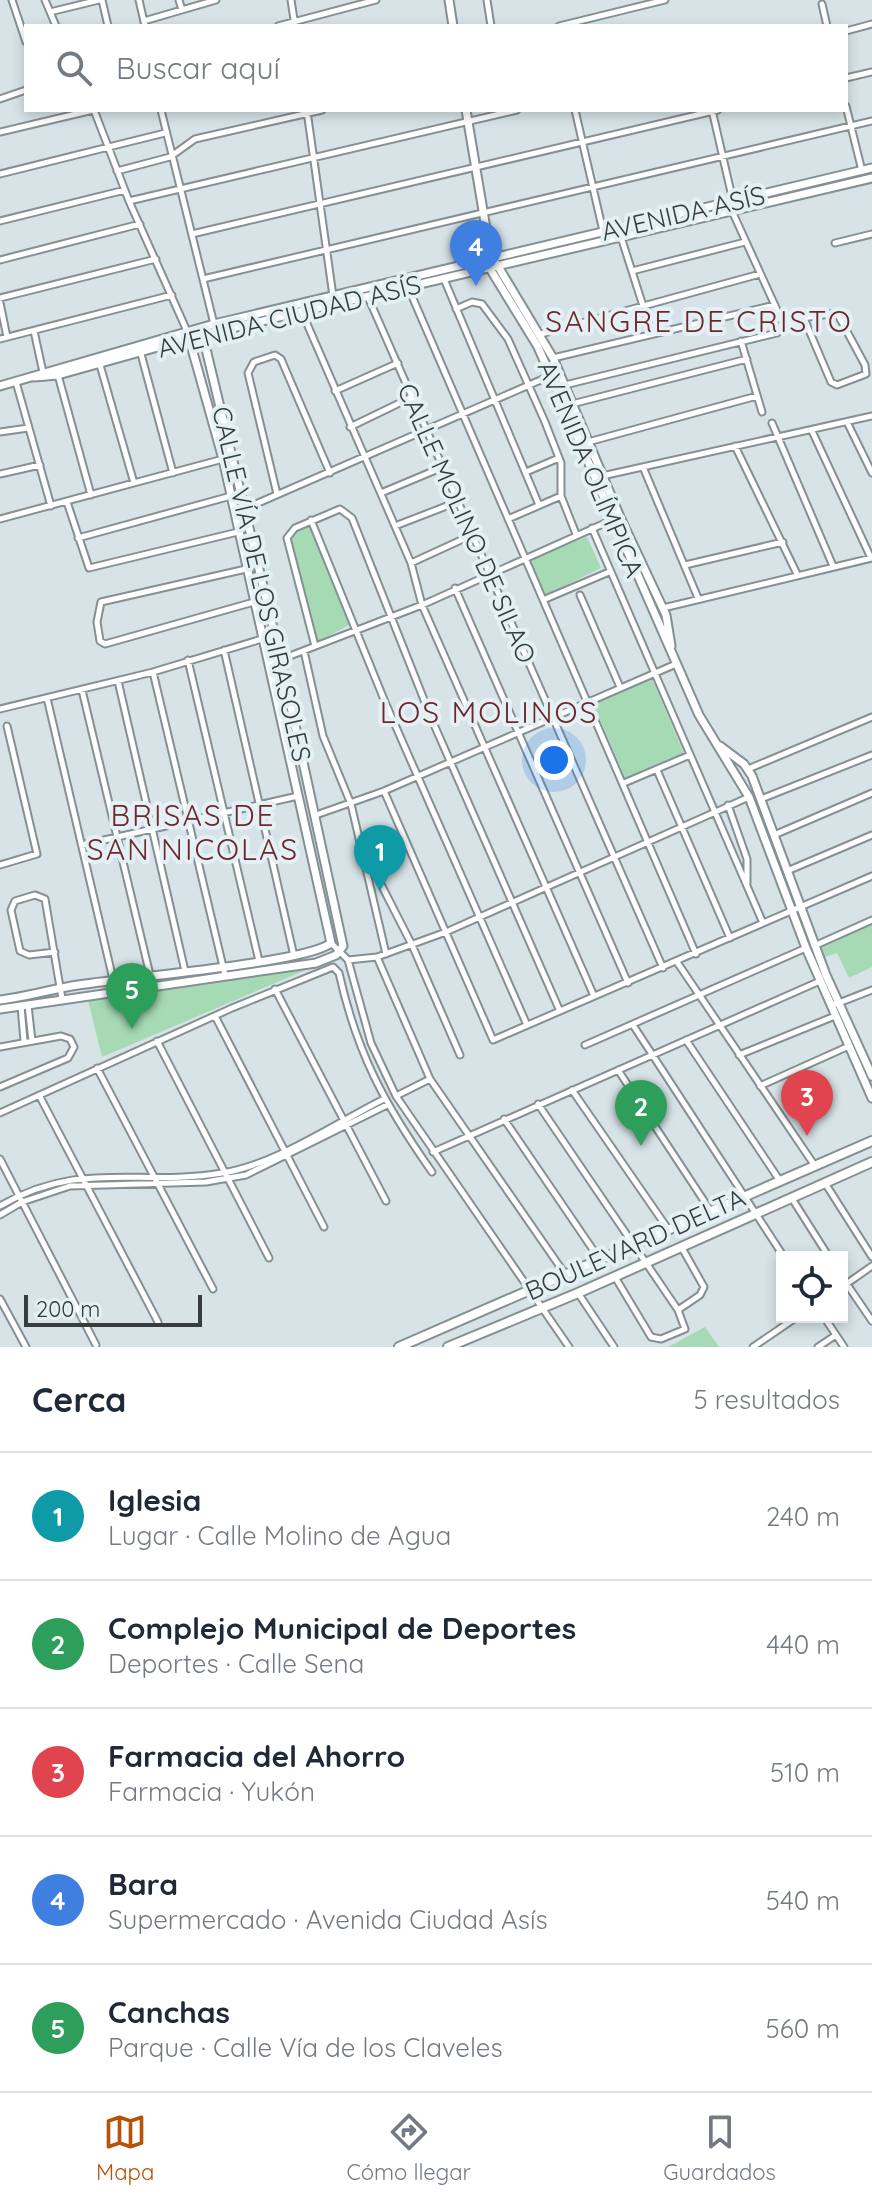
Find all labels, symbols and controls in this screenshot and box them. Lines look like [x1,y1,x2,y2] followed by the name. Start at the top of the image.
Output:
[24,24,848,112] search box
[52,46,96,90] icon: search
[116,49,280,87] text: Buscar aquí
[598,178,768,248] street label: AVENIDA ASÍS
[450,220,502,286] pin: 4
[154,267,424,365] street label: AVENIDA CIUDAD ASÍS
[545,302,853,340] district label: SANGRE DE CRISTO
[530,356,652,582] street label: AVENIDA OLÍMPICA
[390,378,544,668] street label: CALLE MOLINO DE SILAO
[205,403,319,765] street label: CALLE VÍA DE LOS GIRASOLES
[380,693,598,731] district label: LOS MOLINOS
[534,740,574,780] your location
[87,796,299,868] district label: BRISAS DE SAN NICOLAS
[354,825,406,891] pin: 1
[106,963,158,1029] pin: 5
[781,1070,833,1136] pin: 3
[615,1080,667,1146] pin: 2
[520,1181,750,1307] street label: BOULEVARD DELTA
[776,1251,848,1323] map controls
[776,1251,848,1323] button: locate
[24,1291,202,1327] scale bar
[36,1295,100,1323] text: 200 m
[32,1378,126,1421] text: Cerca
[693,1383,840,1416] text: 5 resultados
[108,1481,201,1519] text: Iglesia
[53,1500,63,1533] text: 1
[766,1500,840,1533] text: 240 m
[108,1519,451,1552] text: Lugar · Calle Molino de Agua
[108,1609,576,1647] text: Complejo Municipal de Deportes
[51,1628,65,1661] text: 2
[766,1628,840,1661] text: 440 m
[108,1647,364,1680] text: Deportes · Calle Sena
[108,1737,405,1775] text: Farmacia del Ahorro
[51,1756,65,1789] text: 3
[770,1756,840,1789] text: 510 m
[108,1775,315,1808] text: Farmacia · Yukón
[108,1865,178,1903] text: Bara
[50,1884,66,1917] text: 4
[766,1884,840,1917] text: 540 m
[108,1903,548,1936] text: Supermercado · Avenida Ciudad Asís
[108,1993,230,2031] text: Canchas
[51,2012,65,2045] text: 5
[766,2012,840,2045] text: 560 m
[108,2031,503,2064] text: Parque · Calle Vía de los Claveles
[96,2110,154,2186] tab: Mapa
[346,2110,471,2186] tab: Cómo llegar
[663,2110,776,2186] tab: Guardados

